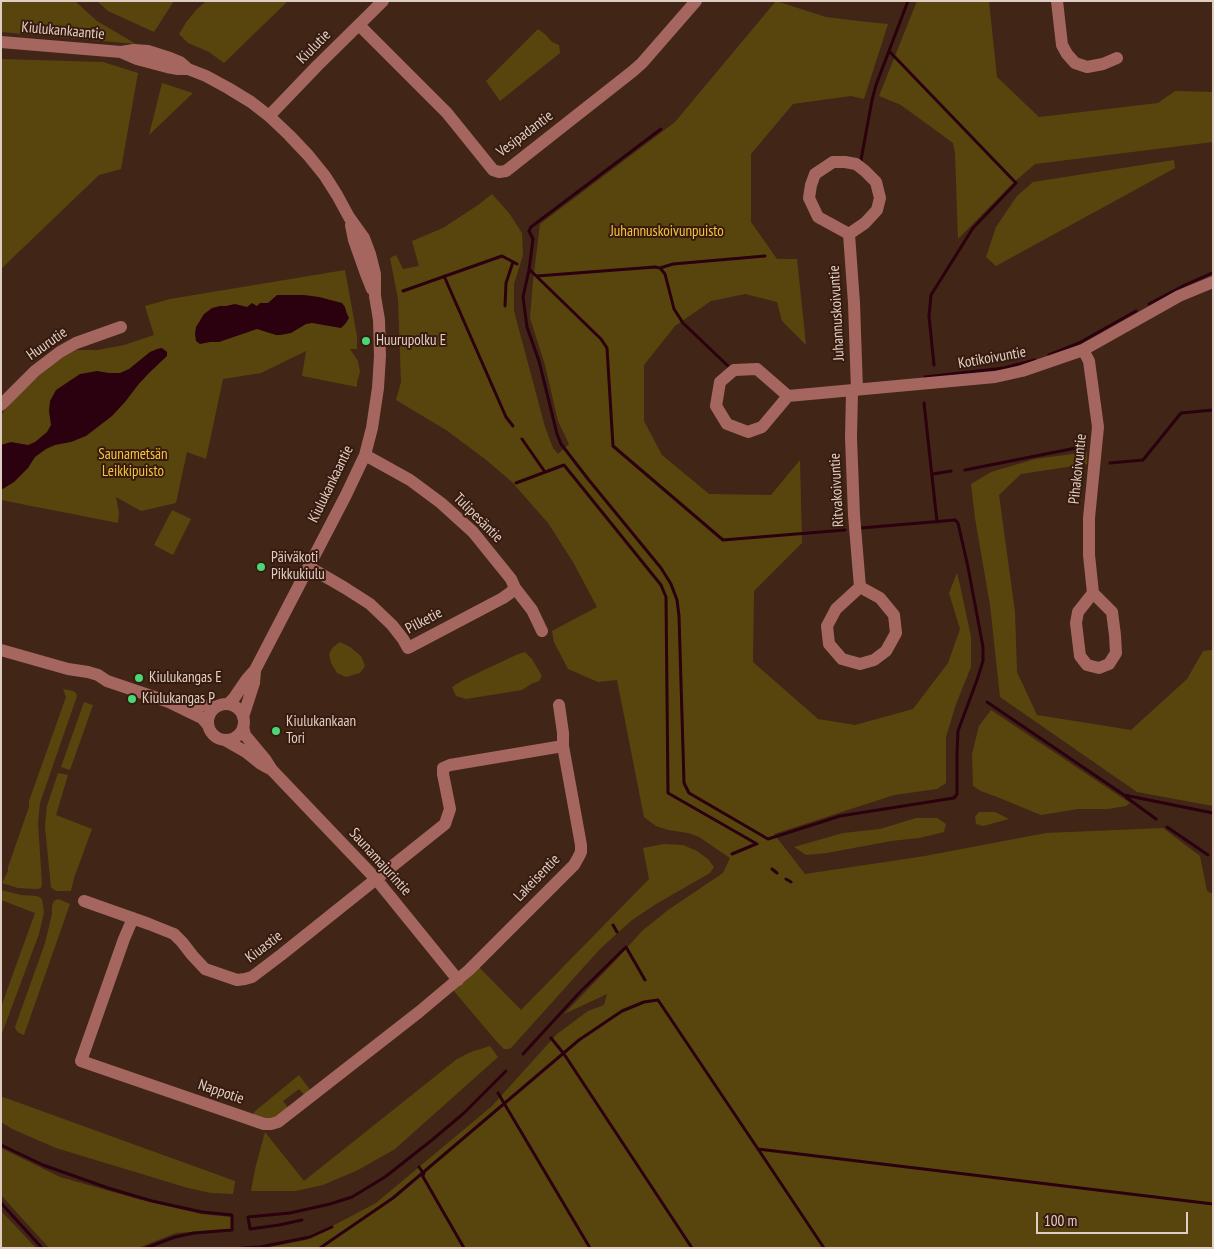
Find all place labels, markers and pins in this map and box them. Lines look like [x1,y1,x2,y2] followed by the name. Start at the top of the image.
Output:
[376,332,446,350] place label: Huurupolku E
[360,335,372,347] marker: Huurupolku E
[271,549,325,584] place label: Päiväkoti Pikkukiulu
[255,561,267,573] marker: Päiväkoti Pikkukiulu
[149,669,222,687] place label: Kiulukangas E
[133,672,145,684] marker: Kiulukangas E
[142,690,215,708] place label: Kiulukangas P
[126,693,138,705] marker: Kiulukangas P
[286,713,356,748] place label: Kiulukankaan Tori
[270,725,282,737] marker: Kiulukankaan Tori

